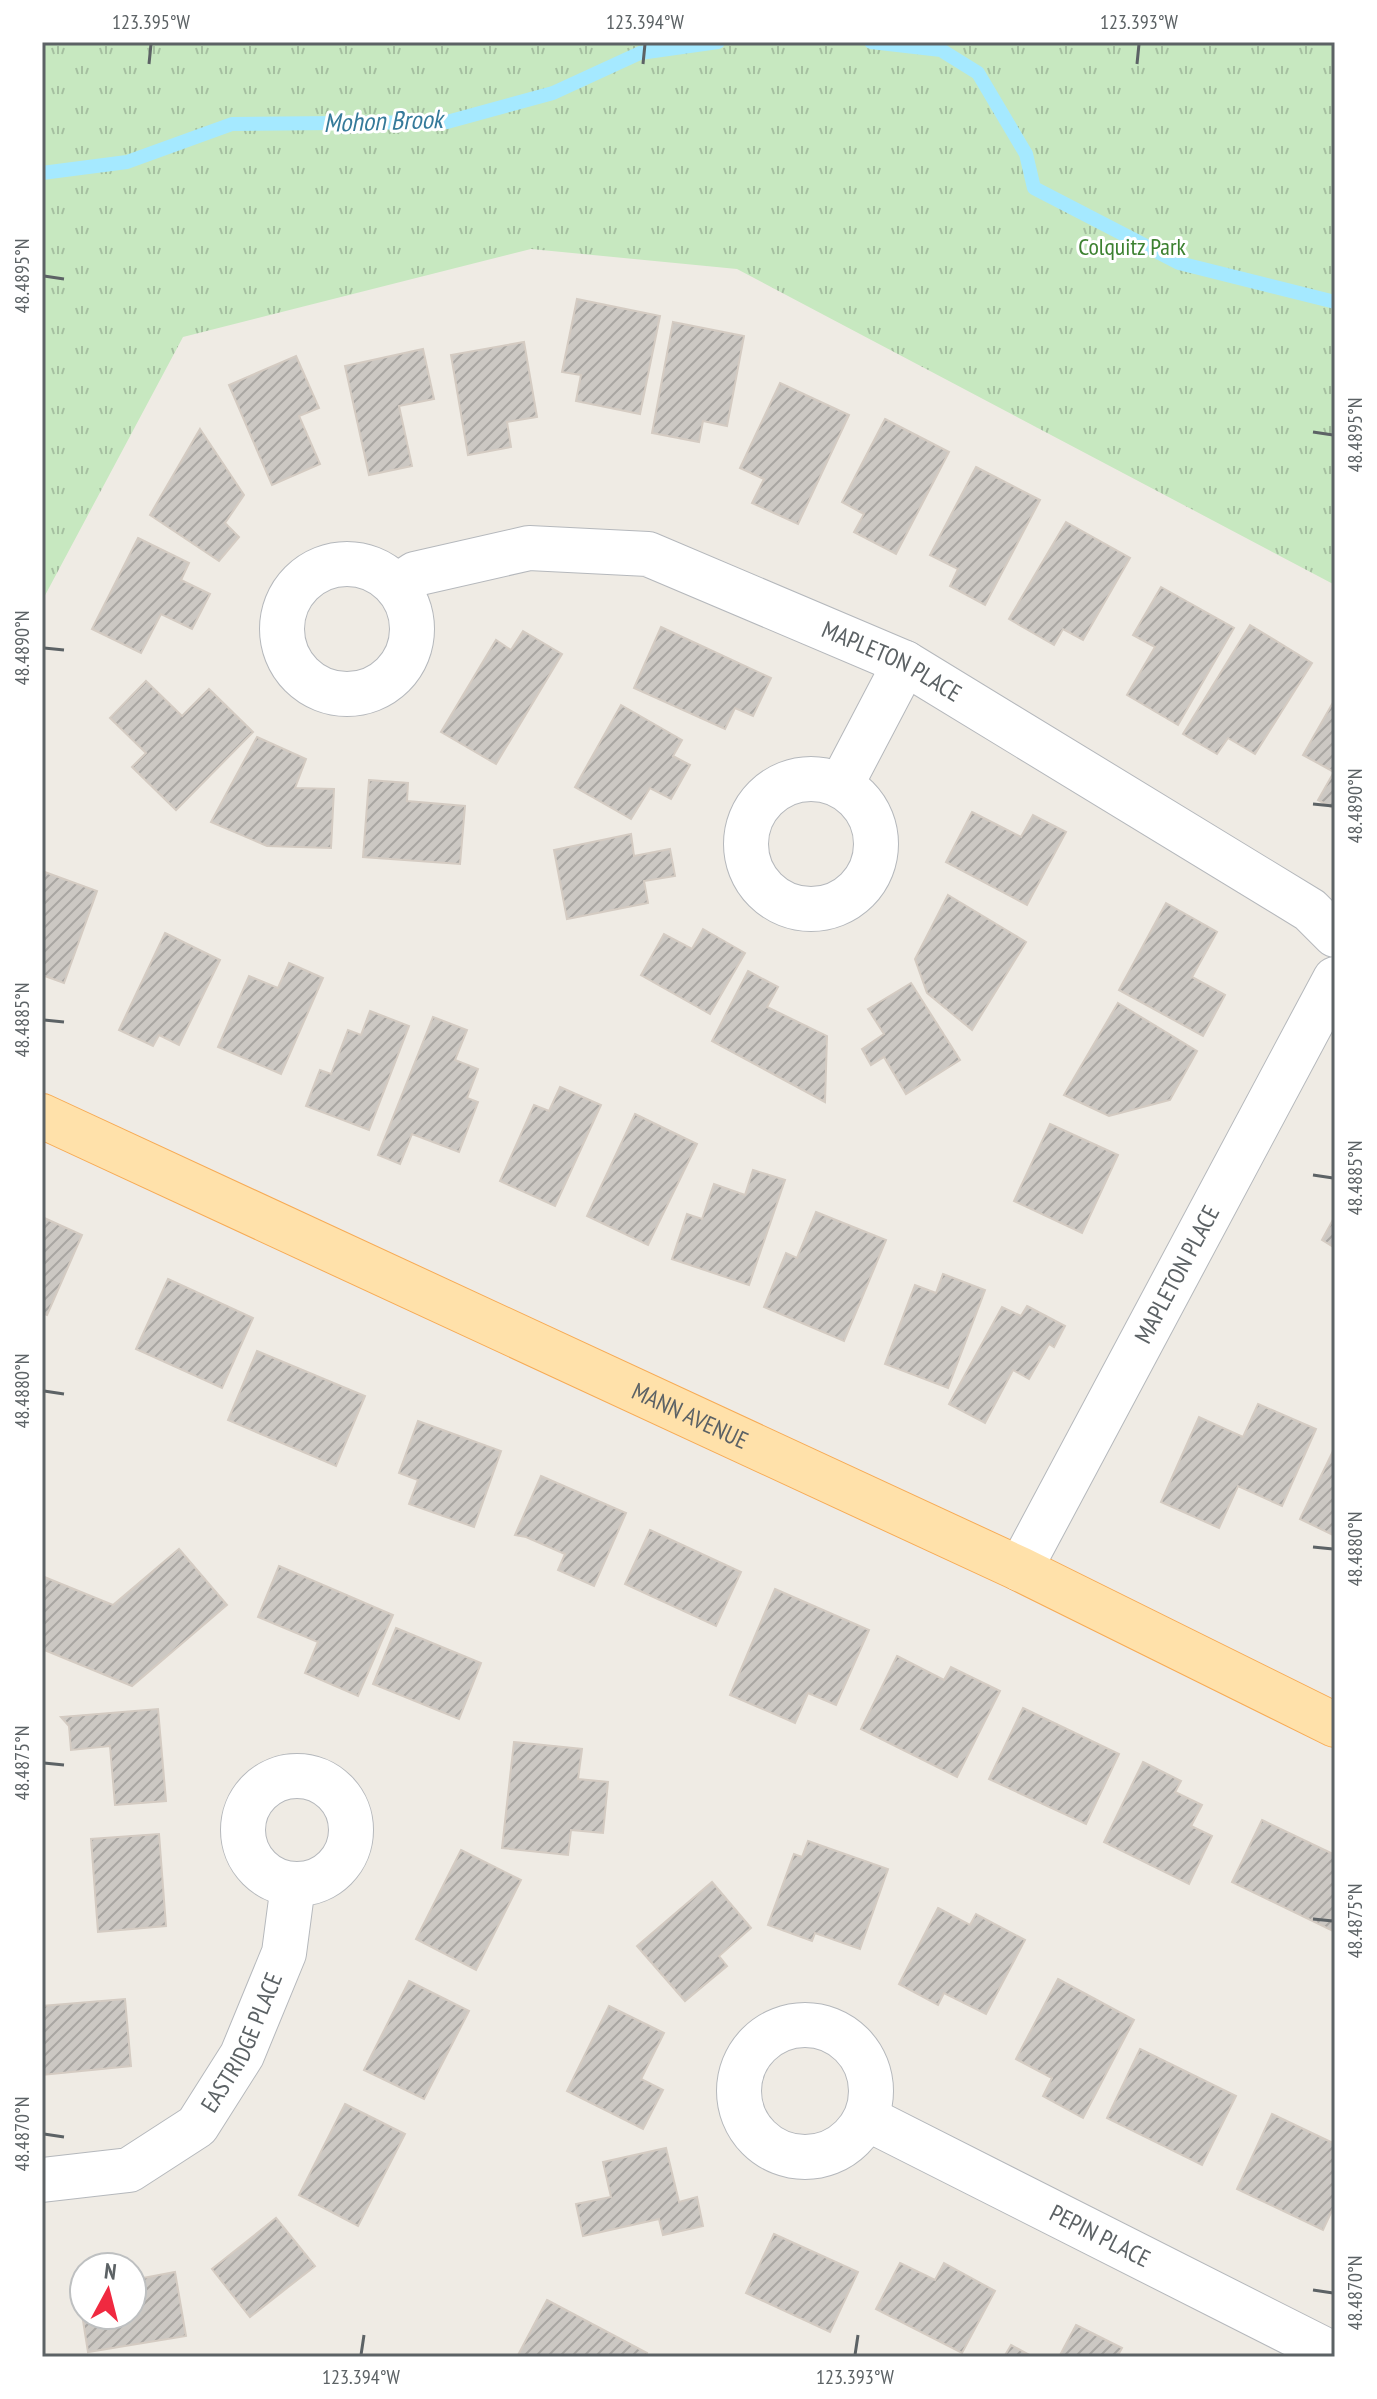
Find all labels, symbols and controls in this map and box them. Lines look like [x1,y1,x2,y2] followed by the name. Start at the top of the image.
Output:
[112,9,190,35] text: 123.395°W
[606,9,684,35] text: 123.394°W
[1100,9,1178,35] text: 123.393°W
[323,102,446,139] water label: Mohon Brook
[1078,231,1187,262] park label: Colquitz Park
[9,238,35,314] text: 48.4895°N
[1342,397,1368,473] text: 48.4895°N
[9,610,35,686] text: 48.4890°N
[817,614,967,709] street label: MAPLETON PLACE
[1342,768,1368,844] text: 48.4890°N
[9,982,35,1058] text: 48.4885°N
[1342,1140,1368,1216] text: 48.4885°N
[1127,1200,1226,1348] street label: MAPLETON PLACE
[9,1353,35,1429] text: 48.4880°N
[627,1375,753,1456] street label: MANN AVENUE
[1342,1511,1368,1587] text: 48.4880°N
[9,1725,35,1801] text: 48.4875°N
[1342,1883,1368,1959] text: 48.4875°N
[194,1968,289,2118] street label: EASTRIDGE PLACE
[9,2096,35,2172] text: 48.4870°N
[1045,2197,1156,2274] street label: PEPIN PLACE
[68,2251,148,2331] north arrow
[1342,2255,1368,2331] text: 48.4870°N
[103,2257,118,2286] text: N
[322,2364,400,2390] text: 123.394°W
[816,2364,894,2390] text: 123.393°W

